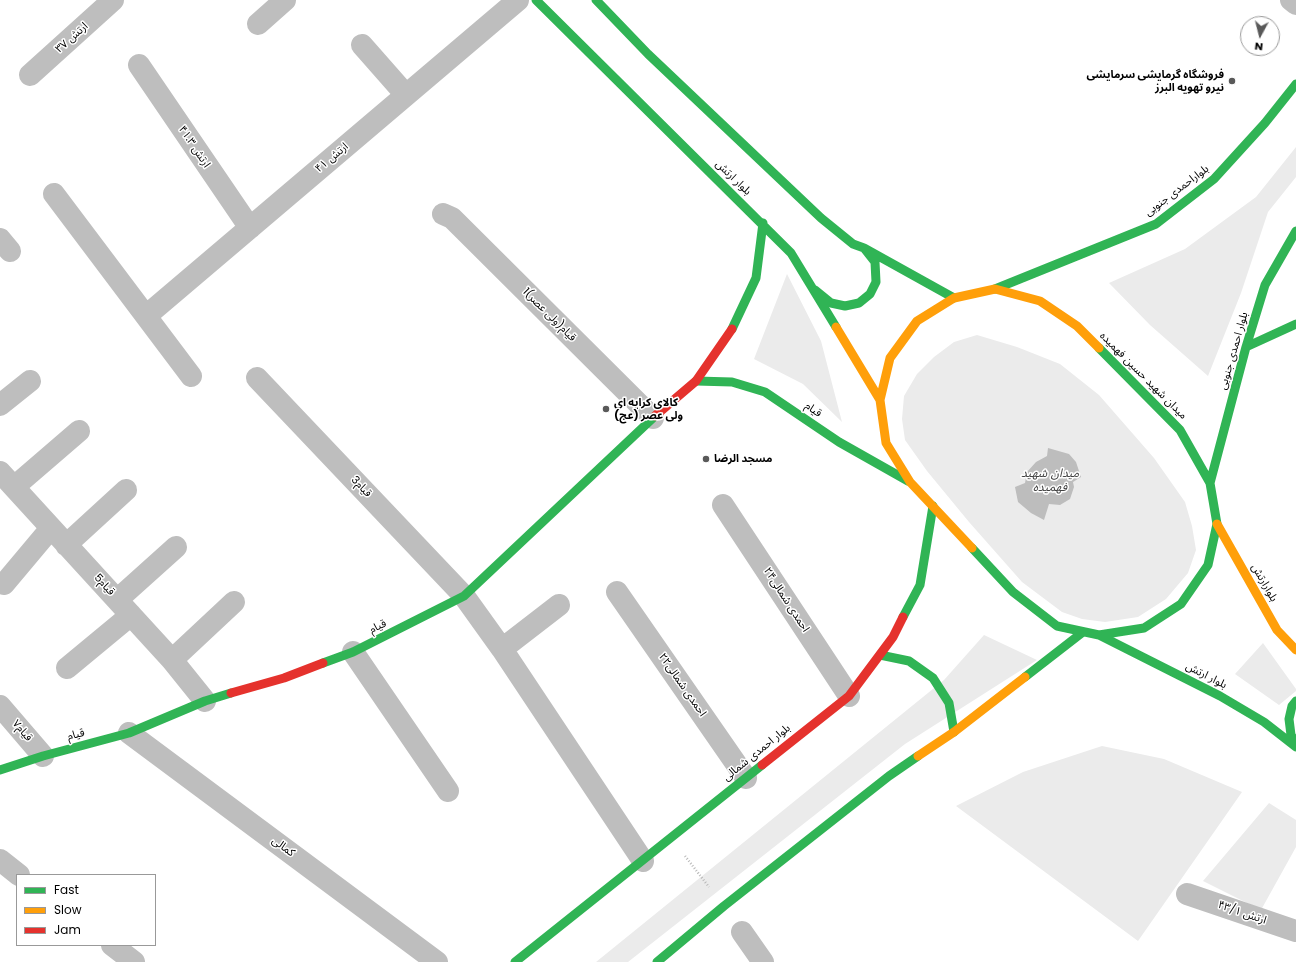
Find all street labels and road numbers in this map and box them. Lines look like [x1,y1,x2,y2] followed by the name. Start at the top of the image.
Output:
[53,20,91,56] street label: ارتش ۳۷
[175,124,213,170] street label: ارتش ۴۱.۳
[313,140,351,176] street label: ارتش ۴۱
[712,158,754,198] street label: بلوار ارتش
[1142,163,1212,219] street label: بلواراحمدی جنوبی
[520,286,578,344] street label: قیام(ولی عصر)1
[1217,311,1251,391] street label: بلوار احمدی جنوبی
[1097,330,1189,422] street label: میدان شهید حسین فهمیده
[802,400,824,420] street label: قیام
[348,474,374,500] street label: قیام3
[1248,562,1280,604] street label: بلوارارتش
[760,565,812,635] street label: احمدی شمالی۲۴
[91,572,117,598] street label: قیام5
[367,617,389,637] street label: قیام
[655,651,709,719] street label: احمدی شمالی۲۲
[1183,660,1229,692] street label: بلوار ارتش
[9,718,35,744] street label: قیام۷
[721,722,793,784] street label: بلوار احمدی شمالی
[66,726,86,744] street label: قیام
[269,834,297,860] street label: کمالی
[1216,899,1268,927] street label: ارتش ۴۳/۱

